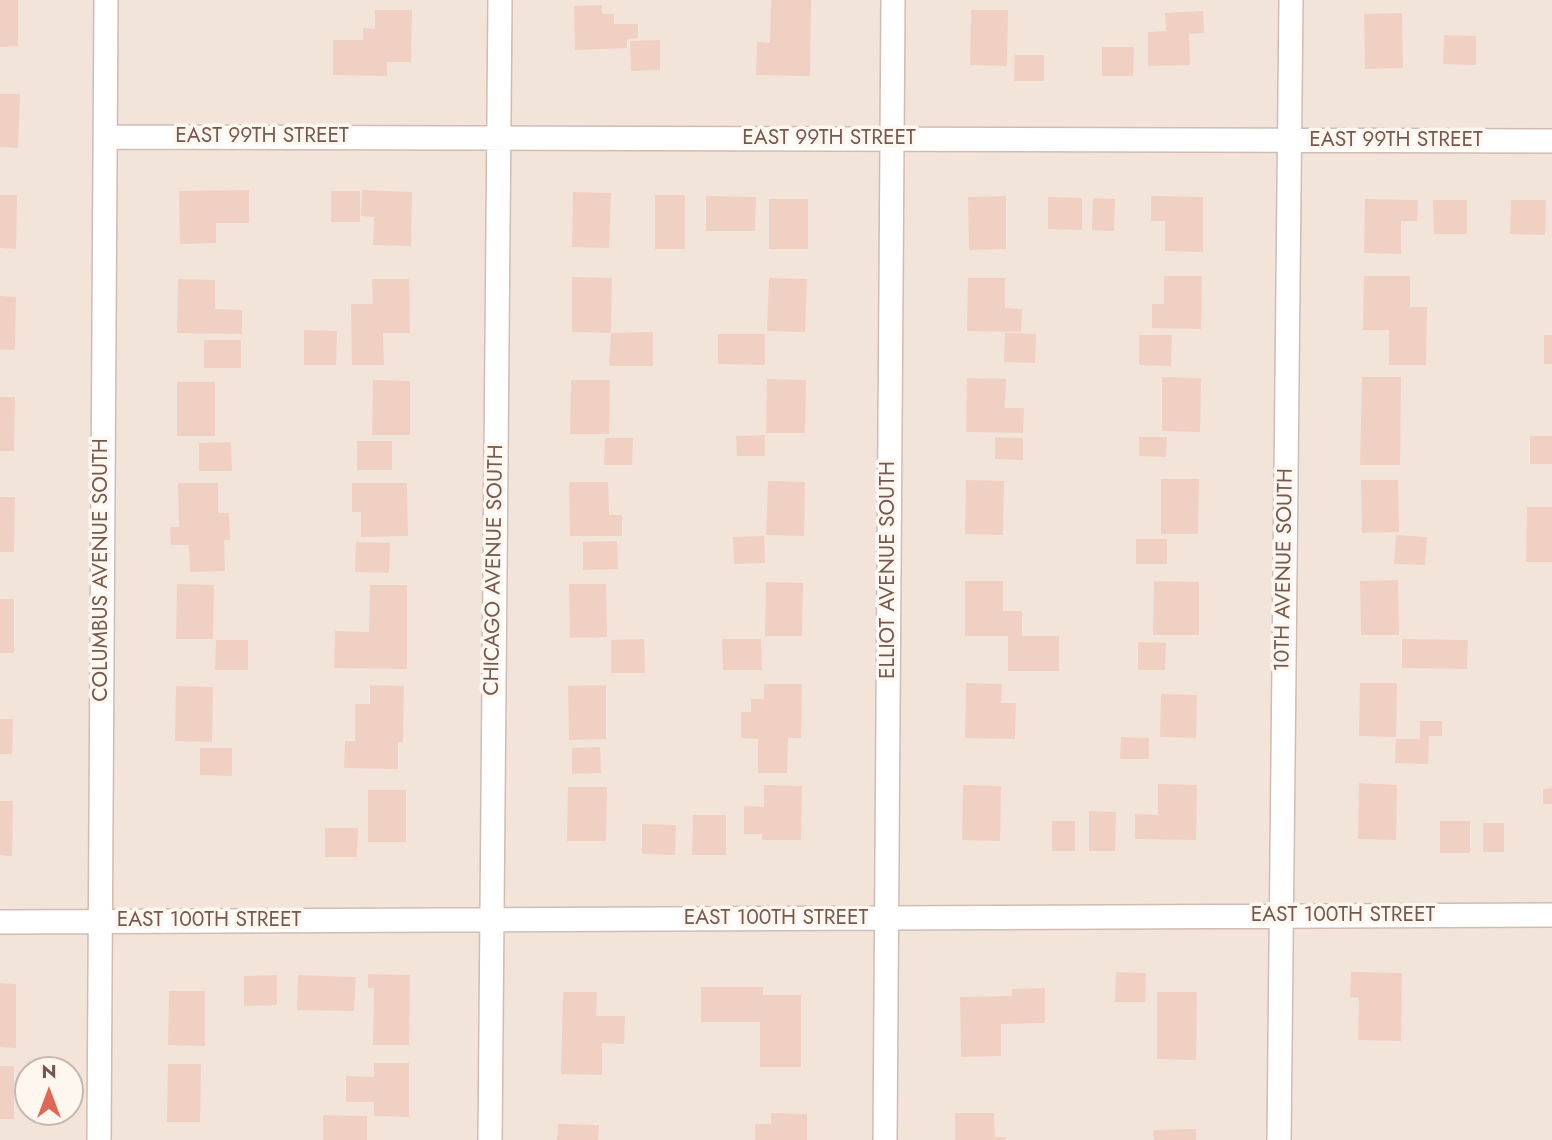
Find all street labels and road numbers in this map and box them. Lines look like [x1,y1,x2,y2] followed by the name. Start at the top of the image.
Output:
[175,124,349,150] street label: EAST 99TH STREET
[742,126,916,152] street label: EAST 99TH STREET
[1309,128,1483,154] street label: EAST 99TH STREET
[89,438,115,702] street label: COLUMBUS AVENUE SOUTH
[480,444,510,696] street label: CHICAGO AVENUE SOUTH
[876,461,902,679] street label: ELLIOT AVENUE SOUTH
[1271,468,1299,672] street label: 10TH AVENUE SOUTH
[1251,903,1435,929] street label: EAST 100TH STREET
[684,906,868,932] street label: EAST 100TH STREET
[117,908,301,934] street label: EAST 100TH STREET

